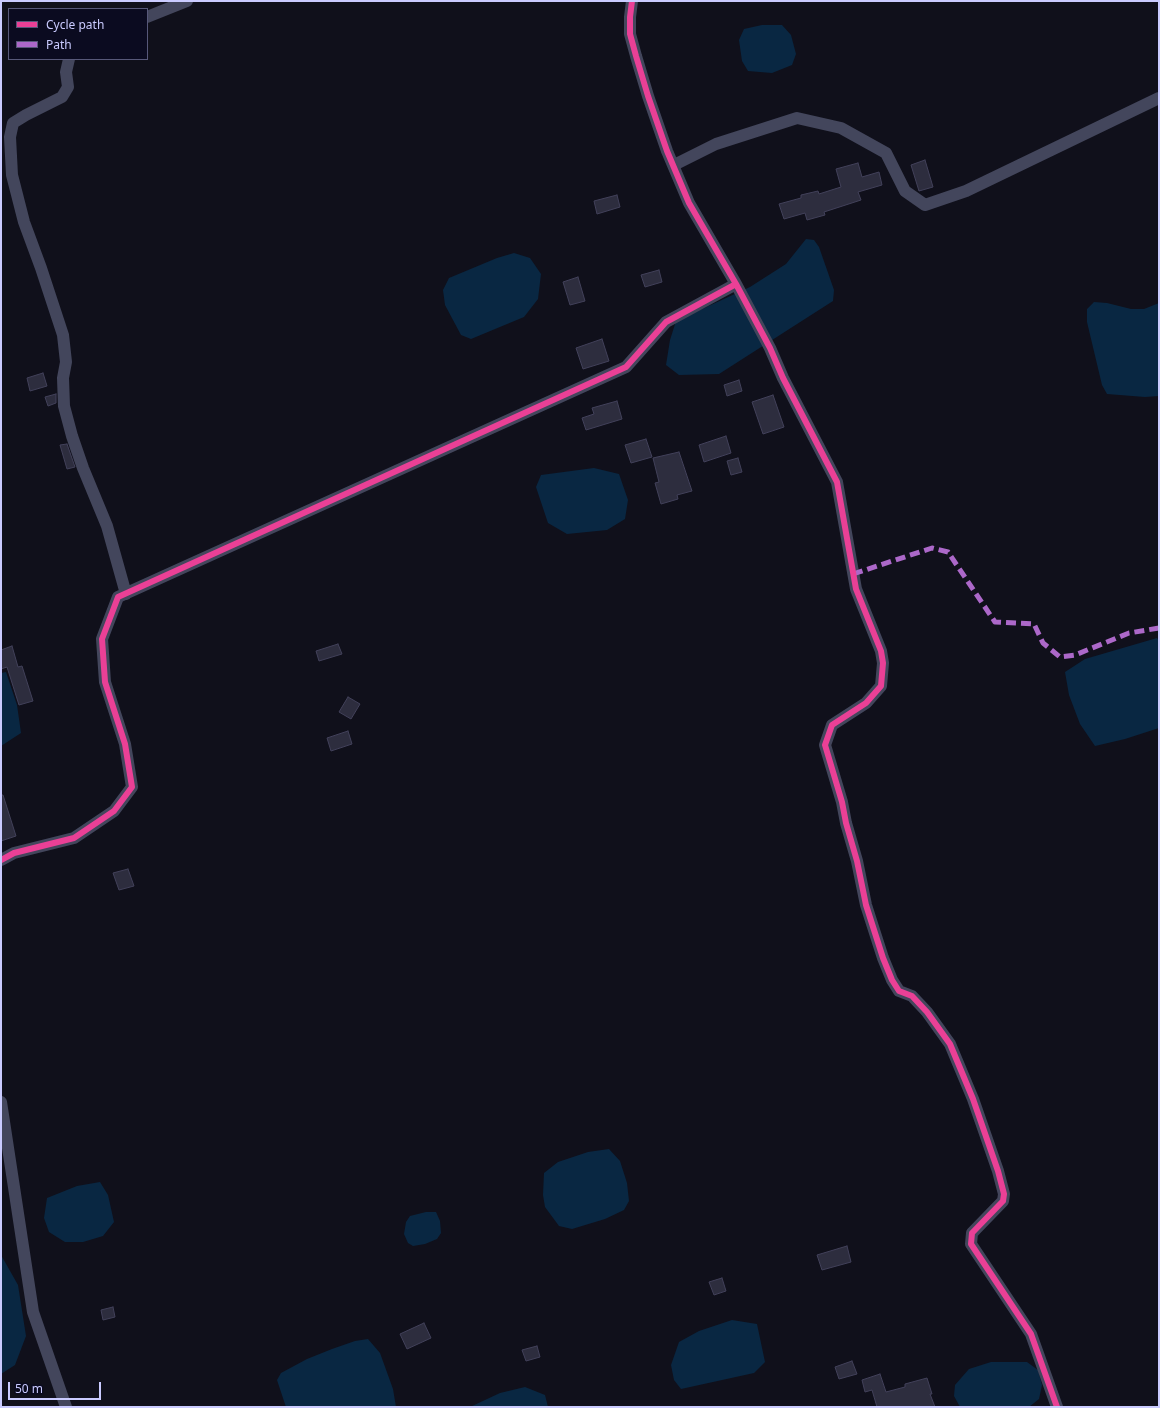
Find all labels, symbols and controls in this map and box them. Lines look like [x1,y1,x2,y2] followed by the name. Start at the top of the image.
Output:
[8,8,148,60] legend
[46,16,104,33] text: Cycle path
[46,36,72,53] text: Path
[10,1374,103,1400] scale bar
[15,1380,43,1397] text: 50 m

